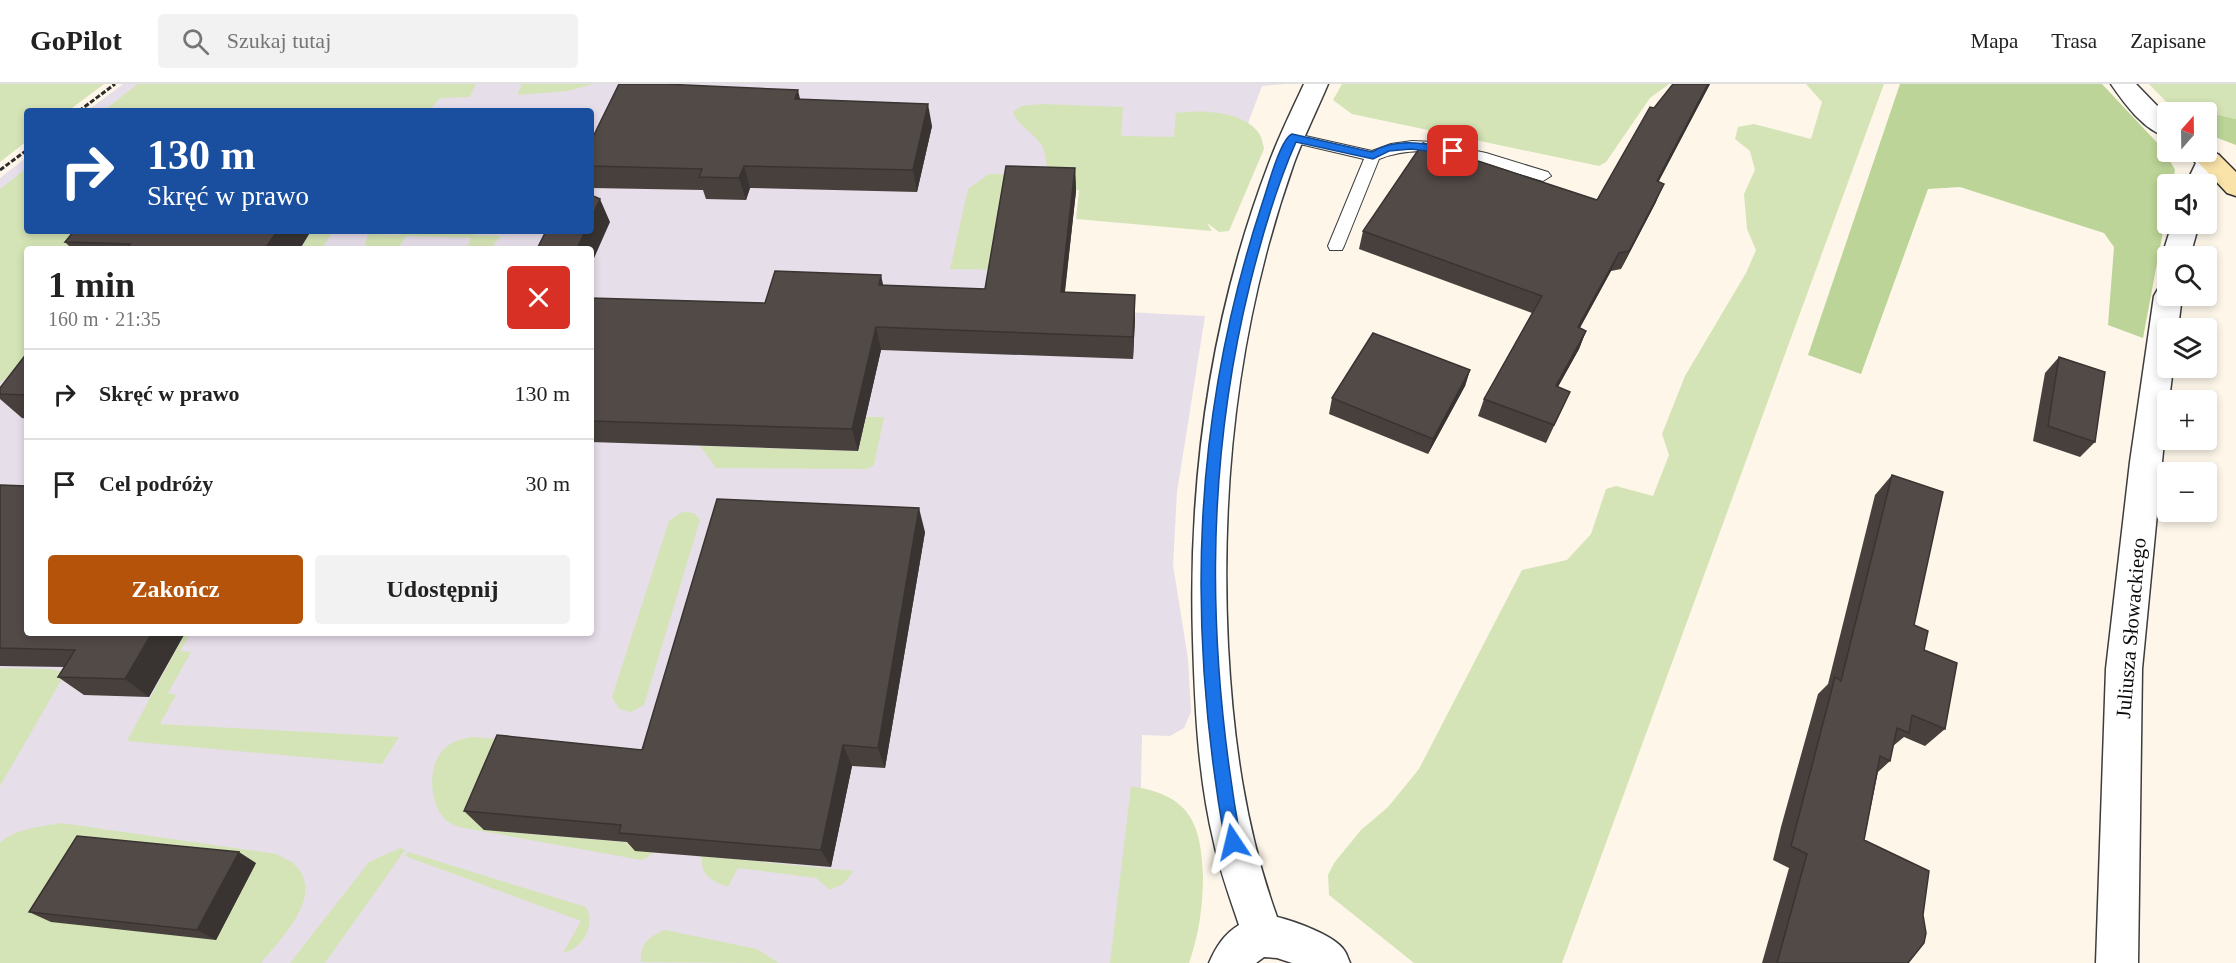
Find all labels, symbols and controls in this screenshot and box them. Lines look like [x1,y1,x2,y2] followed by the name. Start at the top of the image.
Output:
[158,14,578,68] search box
[30,25,122,56] text: GoPilot
[179,25,212,58] icon: search
[227,28,331,53] text: Szukaj tutaj
[1970,29,2018,53] text: Mapa
[2051,29,2097,53] text: Trasa
[2130,29,2206,53] text: Zapisane
[2157,102,2217,162] north arrow
[2157,102,2217,522] map controls
[1427,125,1478,176] pin
[48,132,126,210] icon: right
[147,132,256,178] text: 130 m
[1436,134,1469,167] icon: arrive
[2157,174,2217,234] button: sound
[147,181,309,211] text: Skręć w prawo
[2157,246,2217,306] button: search
[48,265,135,305] text: 1 min
[507,266,570,329] button: close
[48,308,161,330] text: 160 m · 21:35
[2157,318,2217,378] button: layers
[48,378,81,411] icon: right
[99,381,240,406] text: Skręć w prawo
[514,381,570,406] text: 130 m
[2157,390,2217,450] button: +
[2157,462,2217,522] button: −
[48,468,81,501] icon: arrive
[99,471,213,496] text: Cel podróży
[525,471,570,496] text: 30 m
[2111,537,2151,719] street label: Juliusza Słowackiego
[48,555,303,624] button: Zakończ
[315,555,570,624] button: Udostępnij
[1201,810,1265,874] position arrow

